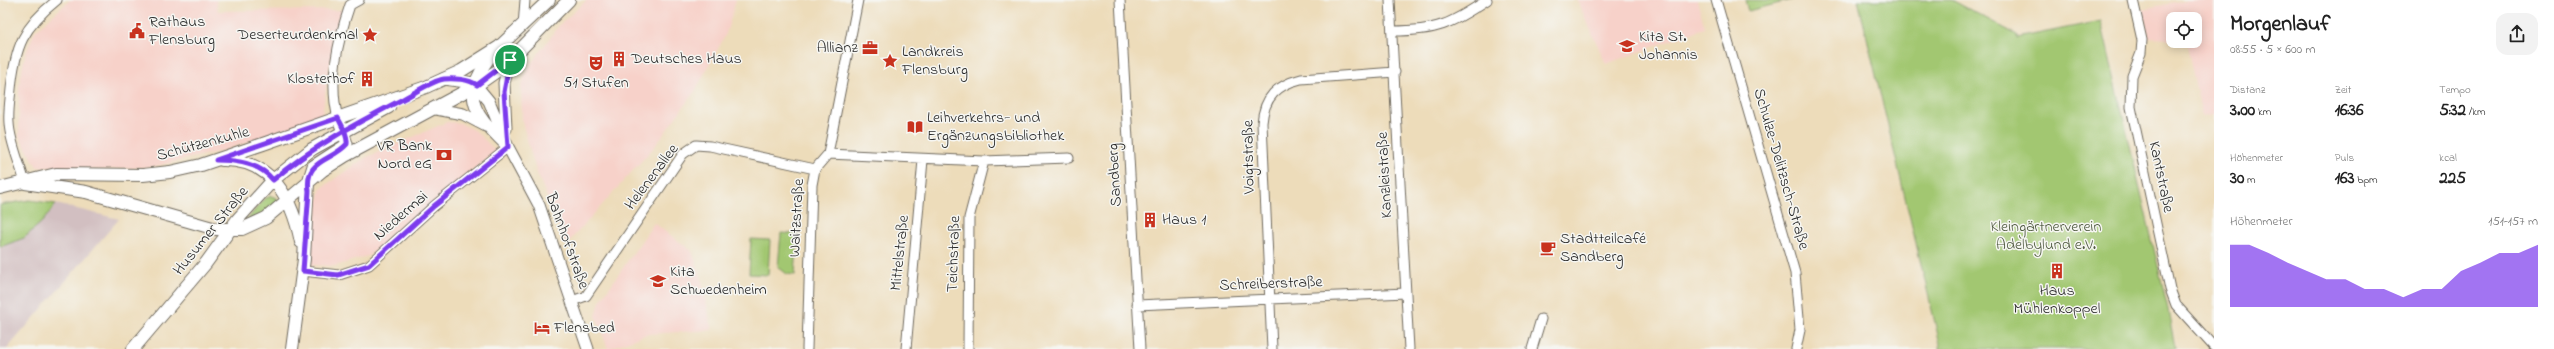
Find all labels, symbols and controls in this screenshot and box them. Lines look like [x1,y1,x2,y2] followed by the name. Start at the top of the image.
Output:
[2230,9,2331,41] text: Morgenlauf
[148,10,215,52] place label: Rathaus Flensburg
[2166,12,2202,48] map controls
[2166,12,2202,48] button: locate
[2496,13,2538,55] button: share
[128,22,146,40] public building icon: Rathaus Flensburg
[236,23,358,47] place label: Deserteurdenkmal
[1639,25,1698,67] place label: Kita St. Johannis
[361,26,379,44] place icon: Deserteurdenkmal
[817,36,858,60] place label: Allianz
[1618,37,1636,55] school or university icon: Kita St. Johannis
[861,39,879,57] office icon: Allianz
[901,40,968,82] place label: Landkreis Flensburg
[2230,40,2316,59] text: 08:55 · 5 × 600 m
[493,43,527,77] pin
[630,47,742,71] place label: Deutsches Haus
[499,49,521,71] icon: arrive
[610,50,628,68] building icon: Deutsches Haus
[881,52,899,70] place icon: Landkreis Flensburg
[587,54,605,72] theatre icon: 51 Stufen
[287,67,356,91] place label: Klosterhof
[358,70,376,88] building icon: Klosterhof
[563,71,629,95] place label: 51 Stufen
[2230,82,2265,98] text: Distanz
[2335,82,2352,98] text: Zeit
[2439,82,2471,98] text: Tempo
[1746,86,1816,253] street label: Schulze-Delitzsch-Straße
[2230,98,2255,123] text: 3.00
[2335,98,2364,123] text: 16:36
[2439,98,2466,123] text: 5:32
[2255,104,2271,120] text: km
[2466,104,2485,120] text: /km
[927,106,1065,148] place label: Leihverkehrs- und Ergänzungsbibliothek
[906,118,924,136] library icon: Leihverkehrs- und Ergänzungsbibliothek
[1236,119,1262,195] street label: Voigtstraße
[154,120,253,168] street label: Schützenkuhle
[1371,130,1399,219] street label: Kanzleistraße
[376,134,433,176] place label: VR Bank Nord eG
[619,138,685,215] street label: Helenenallee
[2142,139,2180,216] street label: Kantstraße
[1101,143,1129,207] street label: Sandberg
[435,146,453,164] bank icon: VR Bank Nord eG
[2230,150,2283,166] text: Höhenmeter
[2335,150,2354,166] text: Puls
[2439,150,2457,166] text: kcal
[2230,166,2244,191] text: 30
[2335,166,2355,191] text: 163
[2439,166,2466,191] text: 225
[2244,172,2256,188] text: m
[2355,172,2378,188] text: bpm
[783,177,811,258] street label: Waitzstraße
[167,180,255,281] street label: Husumer Straße
[368,185,434,247] street label: Niedermai
[538,189,596,293] street label: Bahnhofstraße
[1162,208,1206,232] place label: Haus 1
[1141,211,1159,229] building icon: Haus 1
[2230,212,2292,231] text: Höhenmeter
[2488,212,2538,231] text: 151–157 m
[884,213,916,292] street label: Mittelstraße
[941,214,967,293] street label: Teichstraße
[1991,215,2101,257] park label: Kleingärtnerverein Adelbylund e.V.
[1560,227,1647,269] place label: Stadtteilcafé Sandberg
[1539,239,1557,257] cafe icon: Stadtteilcafé Sandberg
[670,260,767,302] place label: Kita Schwedenheim
[2048,262,2066,280] building icon: Haus Mühlenkoppel
[1219,270,1324,298] street label: Schreiberstraße
[649,272,667,290] school or university icon: Kita Schwedenheim
[2014,279,2101,321] place label: Haus Mühlenkoppel
[553,316,615,340] place label: Flensbed
[533,319,551,337] hotel icon: Flensbed

